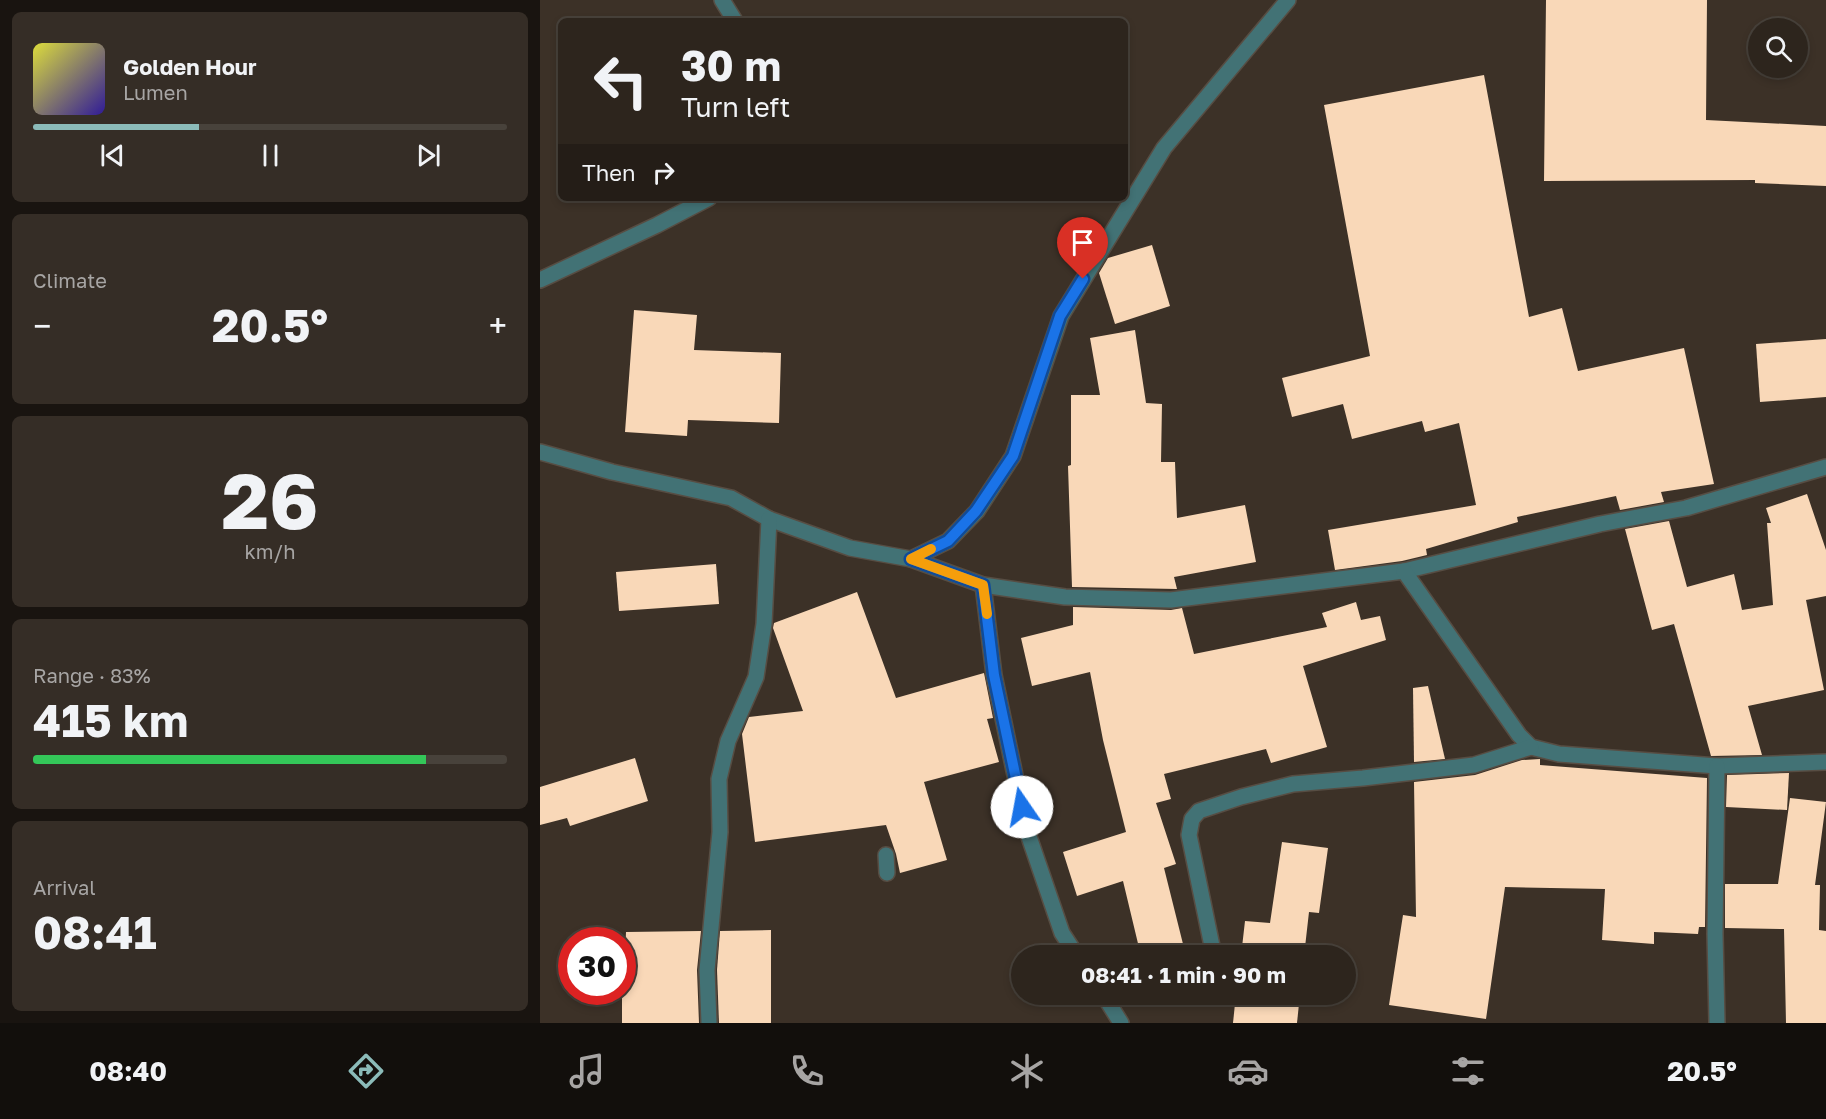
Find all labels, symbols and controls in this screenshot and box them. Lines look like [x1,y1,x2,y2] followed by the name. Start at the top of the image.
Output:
[1748,18,1808,78] map controls
[1748,18,1808,78] button: search
[681,40,781,90] text: 30 m
[582,42,660,120] icon: left
[123,53,257,80] text: Golden Hour
[123,80,188,104] text: Lumen
[681,91,790,123] text: Turn left
[96,139,129,172] icon: previous
[254,139,287,172] icon: pause
[412,139,445,172] icon: next
[647,156,680,189] icon: right
[582,159,635,186] text: Then
[1057,217,1108,279] pin
[1066,226,1099,259] icon: arrive
[33,268,107,292] text: Climate
[212,298,328,352] text: 20.5°
[33,306,51,345] text: −
[489,306,507,345] text: +
[221,453,319,546] text: 26
[245,539,295,563] text: km/h
[33,663,151,687] text: Range · 83%
[33,693,188,747] text: 415 km
[990,775,1054,839] position arrow
[33,875,96,899] text: Arrival
[33,905,157,959] text: 08:41
[558,927,636,1005] speed limit sign: 30
[1081,961,1286,988] text: 08:41 · 1 min · 90 m
[345,1050,387,1092] icon: directions
[566,1050,608,1092] icon: music
[786,1050,828,1092] icon: phone
[1006,1050,1048,1092] icon: climate
[1227,1050,1269,1092] icon: car
[1447,1050,1489,1092] icon: filters
[89,1055,167,1087] text: 08:40
[1667,1055,1737,1087] text: 20.5°

